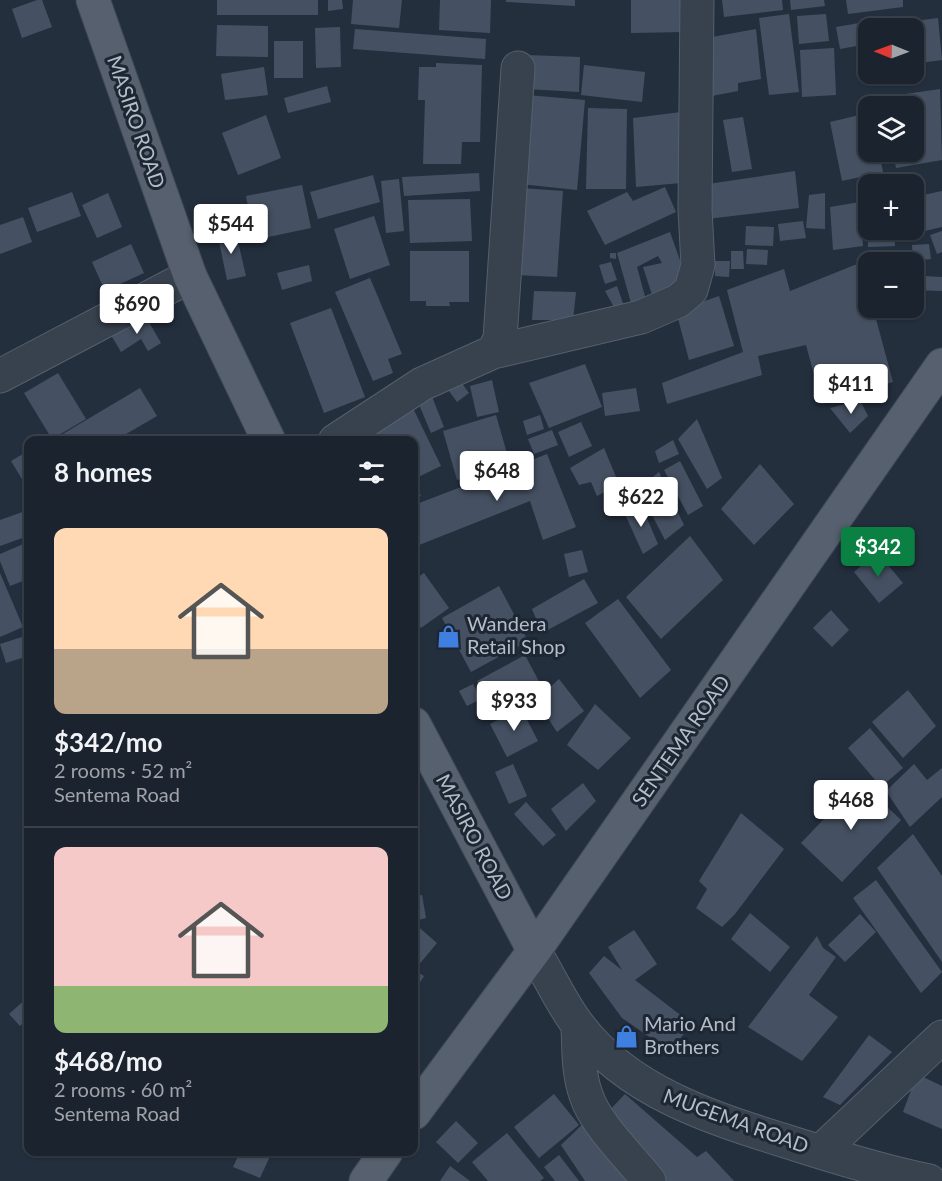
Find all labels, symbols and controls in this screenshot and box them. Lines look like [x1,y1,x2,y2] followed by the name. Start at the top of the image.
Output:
[858,18,924,84] north arrow
[858,18,924,318] map controls
[103,52,171,191] street label: MASIRO ROAD
[858,96,924,162] button: layers
[858,174,924,240] button: +
[195,204,267,255] pin: $544
[208,211,254,235] text: $544
[858,252,924,318] button: −
[101,284,173,335] pin: $690
[114,291,160,315] text: $690
[815,364,887,415] pin: $411
[828,371,874,395] text: $411
[461,451,533,502] pin: $648
[54,456,152,488] text: 8 homes
[355,456,388,489] icon: filters
[474,458,520,482] text: $648
[605,477,677,528] pin: $622
[618,484,664,508] text: $622
[842,527,914,578] pin: $342
[855,534,901,558] text: $342
[167,567,275,675] icon: home
[467,611,566,658] place label: Wandera Retail Shop
[436,623,462,649] shop icon: Wandera Retail Shop
[626,670,734,811] street label: SENTEMA ROAD
[478,681,550,732] pin: $933
[491,688,537,712] text: $933
[54,726,162,758] text: $342/mo
[54,758,192,782] text: 2 rooms · 52 m²
[432,770,518,903] street label: MASIRO ROAD
[815,780,887,831] pin: $468
[54,782,180,806] text: Sentema Road
[828,787,874,811] text: $468
[167,886,275,994] icon: home
[644,1011,736,1058] place label: Mario And Brothers
[613,1023,639,1049] shop icon: Mario And Brothers
[54,1045,162,1077] text: $468/mo
[54,1077,192,1101] text: 2 rooms · 60 m²
[660,1083,812,1157] street label: MUGEMA ROAD
[54,1101,180,1125] text: Sentema Road

